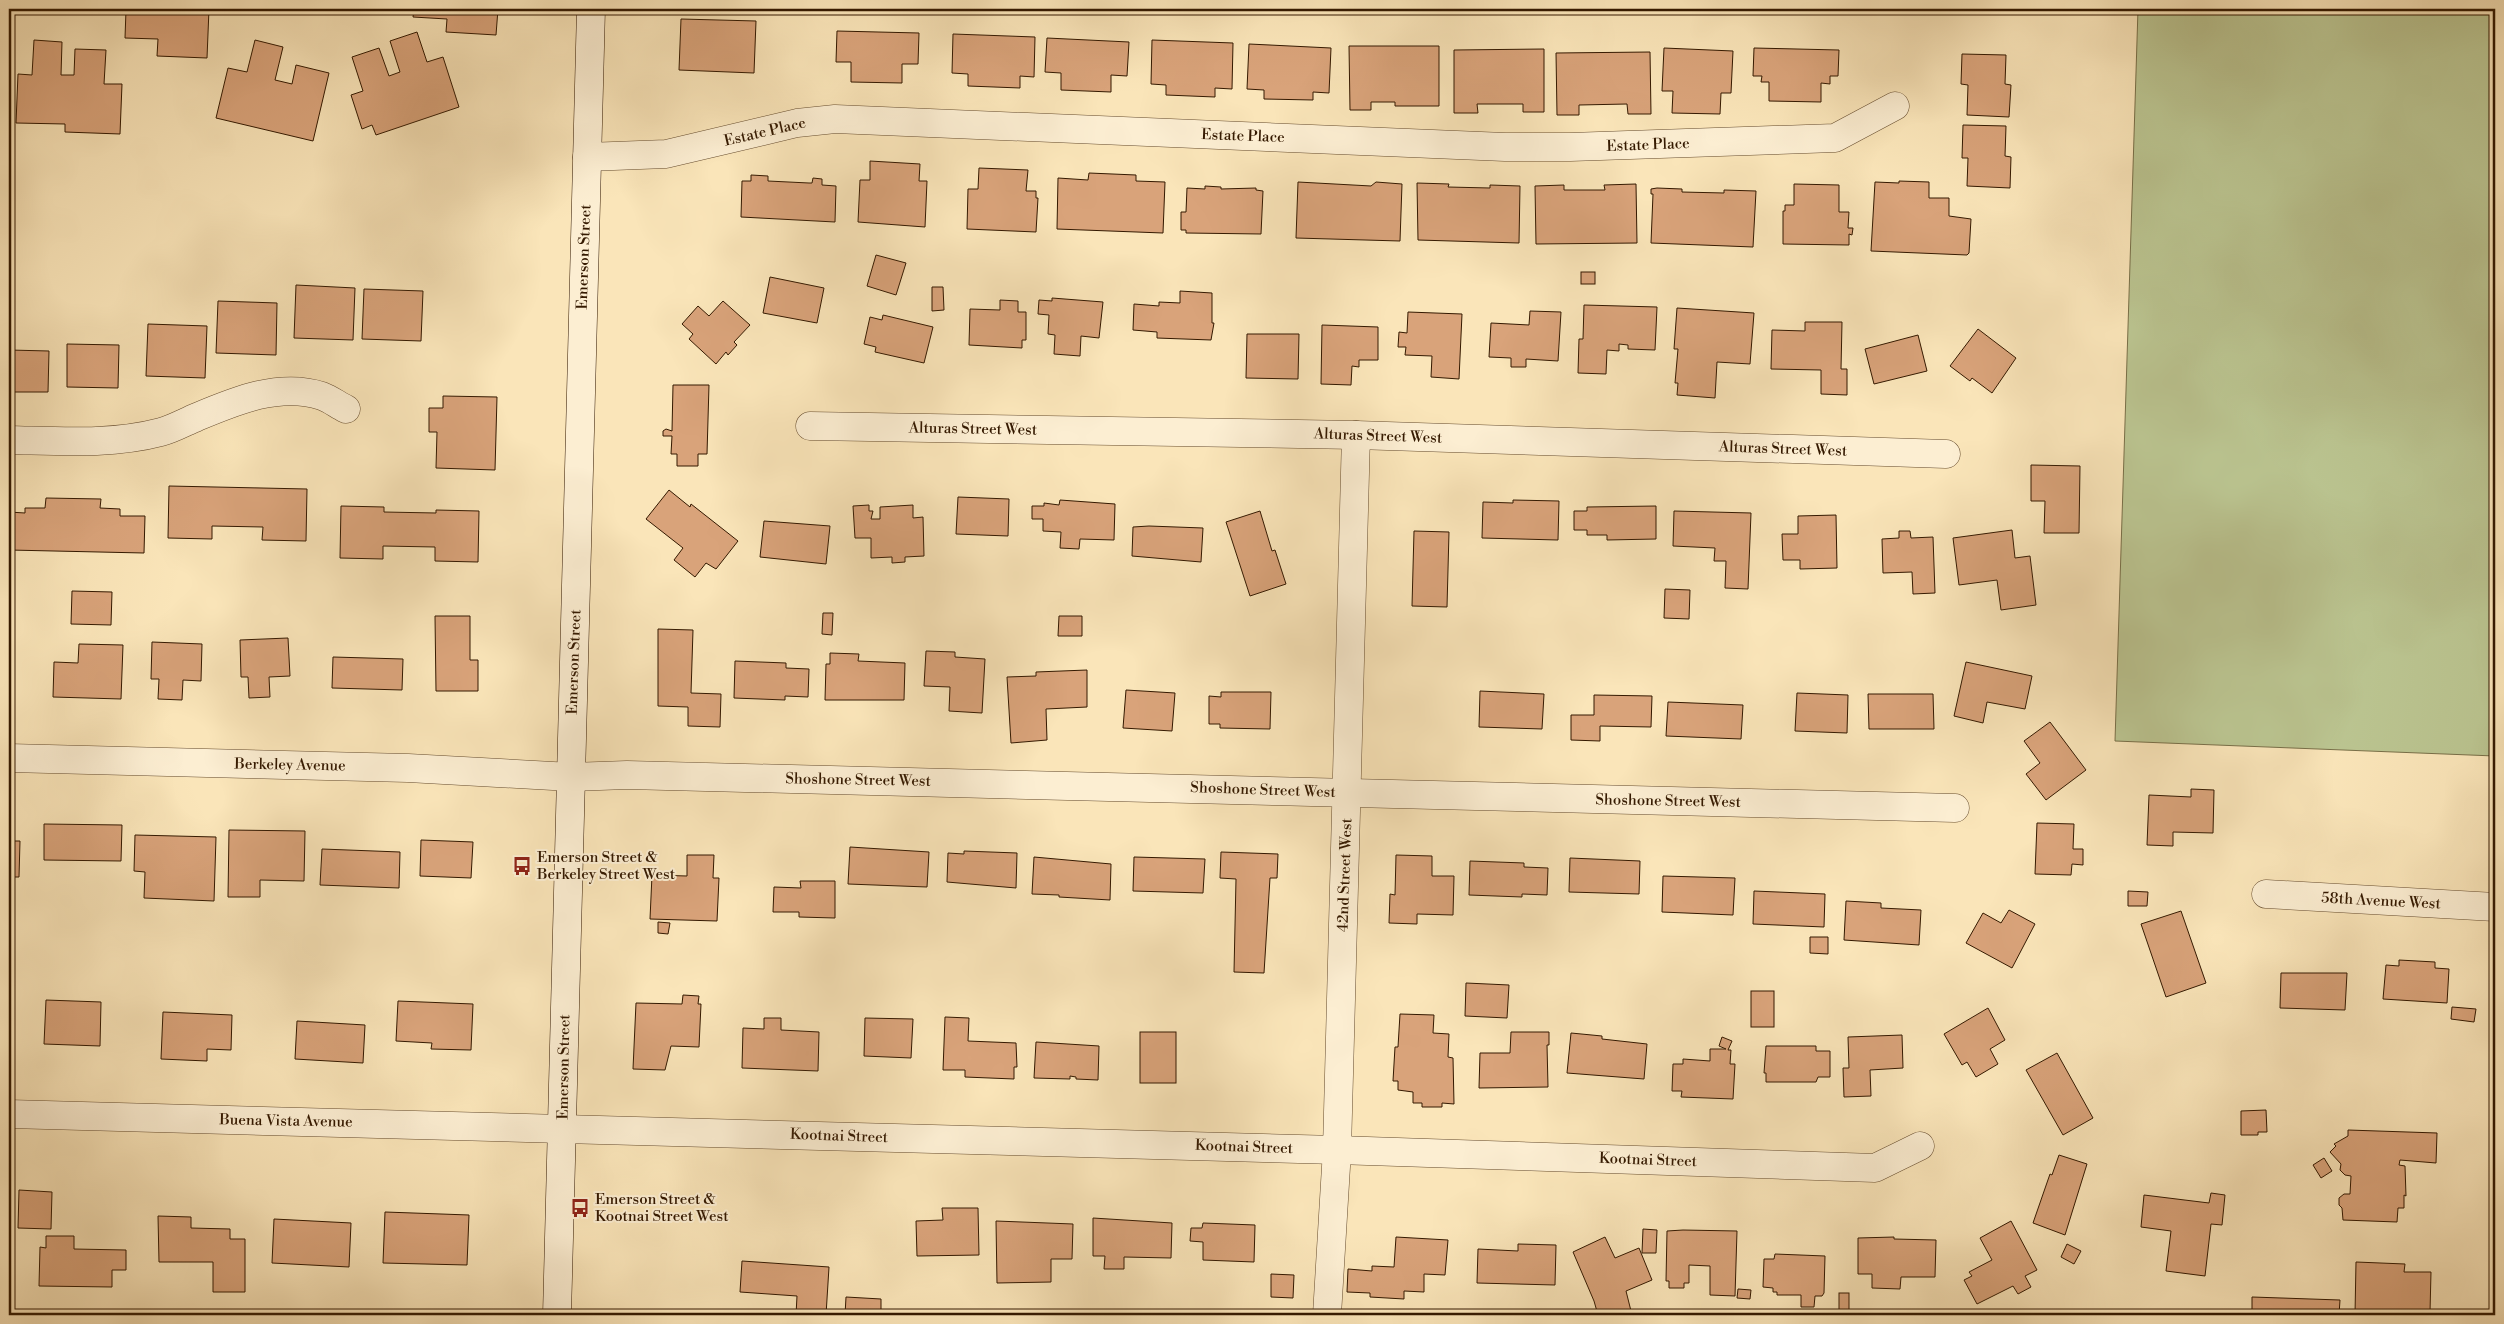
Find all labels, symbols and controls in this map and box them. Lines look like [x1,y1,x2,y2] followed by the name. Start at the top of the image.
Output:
[722,113,808,151] street label: Estate Place
[1201,125,1285,147] street label: Estate Place
[1606,134,1690,156] street label: Estate Place
[573,203,595,310] street label: Emerson Street
[908,418,1038,440] street label: Alturas Street West
[1313,424,1443,448] street label: Alturas Street West
[1718,437,1848,461] street label: Alturas Street West
[563,608,585,715] street label: Emerson Street
[233,755,346,775] street label: Berkeley Avenue
[785,769,932,791] street label: Shoshone Street West
[1190,778,1337,802] street label: Shoshone Street West
[1595,790,1742,812] street label: Shoshone Street West
[1334,817,1357,932] street label: 42nd Street West
[536,848,676,884] place label: Emerson Street & Berkeley Street West
[511,855,533,877] bus stop icon: Emerson Street & Berkeley Street West
[2321,888,2442,914] street label: 58th Avenue West
[554,1013,574,1120] street label: Emerson Street
[218,1110,353,1132] street label: Buena Vista Avenue
[790,1125,889,1147] street label: Kootnai Street
[1195,1136,1294,1158] street label: Kootnai Street
[1599,1149,1698,1171] street label: Kootnai Street
[595,1190,729,1226] place label: Emerson Street & Kootnai Street West
[569,1197,591,1219] bus stop icon: Emerson Street & Kootnai Street West

